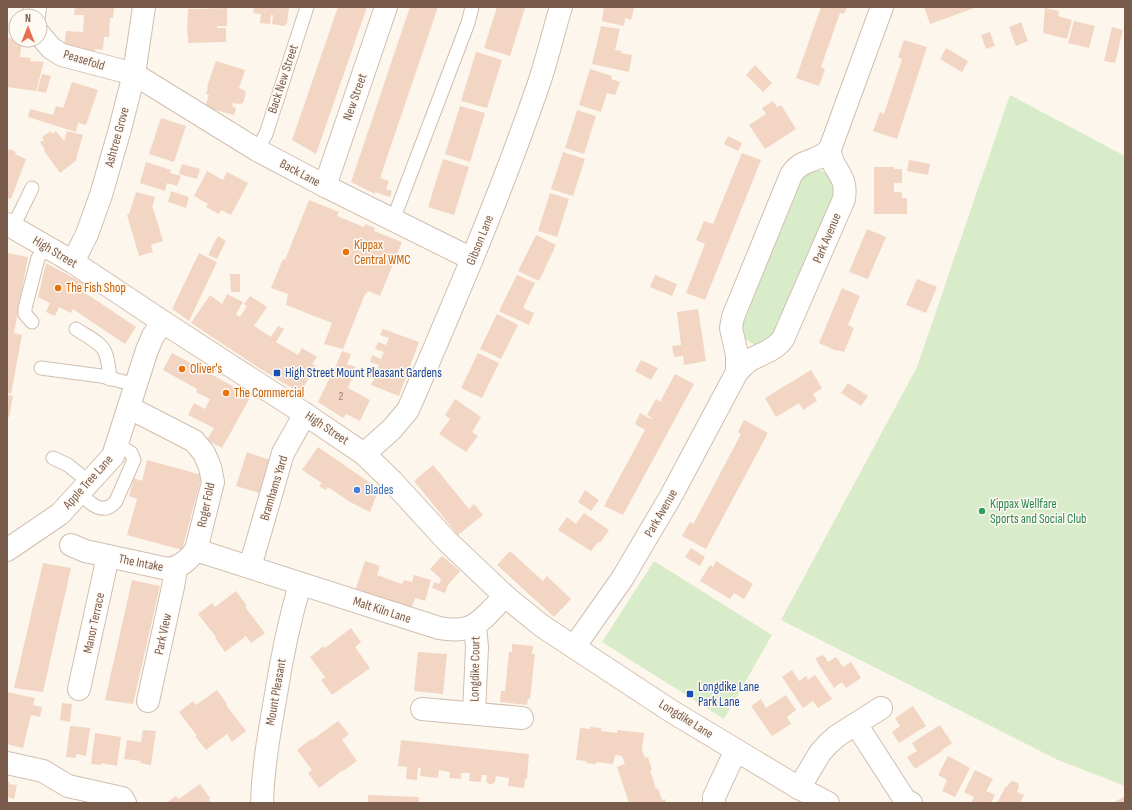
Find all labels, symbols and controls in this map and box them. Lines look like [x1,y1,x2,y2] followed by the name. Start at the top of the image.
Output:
[8,8,48,48] north arrow
[25,12,31,25] text: N
[264,42,302,116] street label: Back New Street
[61,46,107,74] street label: Peasefold
[340,71,370,123] street label: New Street
[101,105,133,170] street label: Ashtree Grove
[277,156,323,190] street label: Back Lane
[809,211,845,265] street label: Park Avenue
[463,213,497,267] street label: Gibson Lane
[30,232,80,272] street label: High Street
[354,237,411,268] place label: Kippax Central WMC
[341,247,351,257] marker: Kippax Central WMC
[66,280,126,296] place label: The Fish Shop
[53,283,63,293] marker: The Fish Shop
[190,361,223,377] place label: Oliver's
[177,364,187,374] marker: Oliver's
[285,365,442,381] place label: High Street Mount Pleasant Gardens
[272,368,282,378] marker: High Street Mount Pleasant Gardens
[234,385,304,401] place label: The Commercial
[221,388,231,398] marker: The Commercial
[339,390,344,403] house number: 2
[302,408,352,448] street label: High Street
[59,452,116,513] street label: Apple Tree Lane
[257,454,291,522] street label: Bramhams Yard
[193,481,219,529] street label: Roger Fold
[365,482,394,498] place label: Blades
[352,485,362,495] marker: Blades
[641,486,681,540] street label: Park Avenue
[990,496,1087,527] place label: Kippax Wellfare Sports and Social Club
[977,506,987,516] marker: Kippax Wellfare Sports and Social Club
[117,551,165,575] street label: The Intake
[80,591,108,655] street label: Manor Terrace
[351,593,413,627] street label: Malt Kiln Lane
[151,611,175,656] street label: Park View
[466,636,484,702] street label: Longdike Court
[262,657,290,727] street label: Mount Pleasant
[698,679,759,710] place label: Longdike Lane Park Lane
[685,689,695,699] marker: Longdike Lane Park Lane
[656,696,716,742] street label: Longdike Lane

